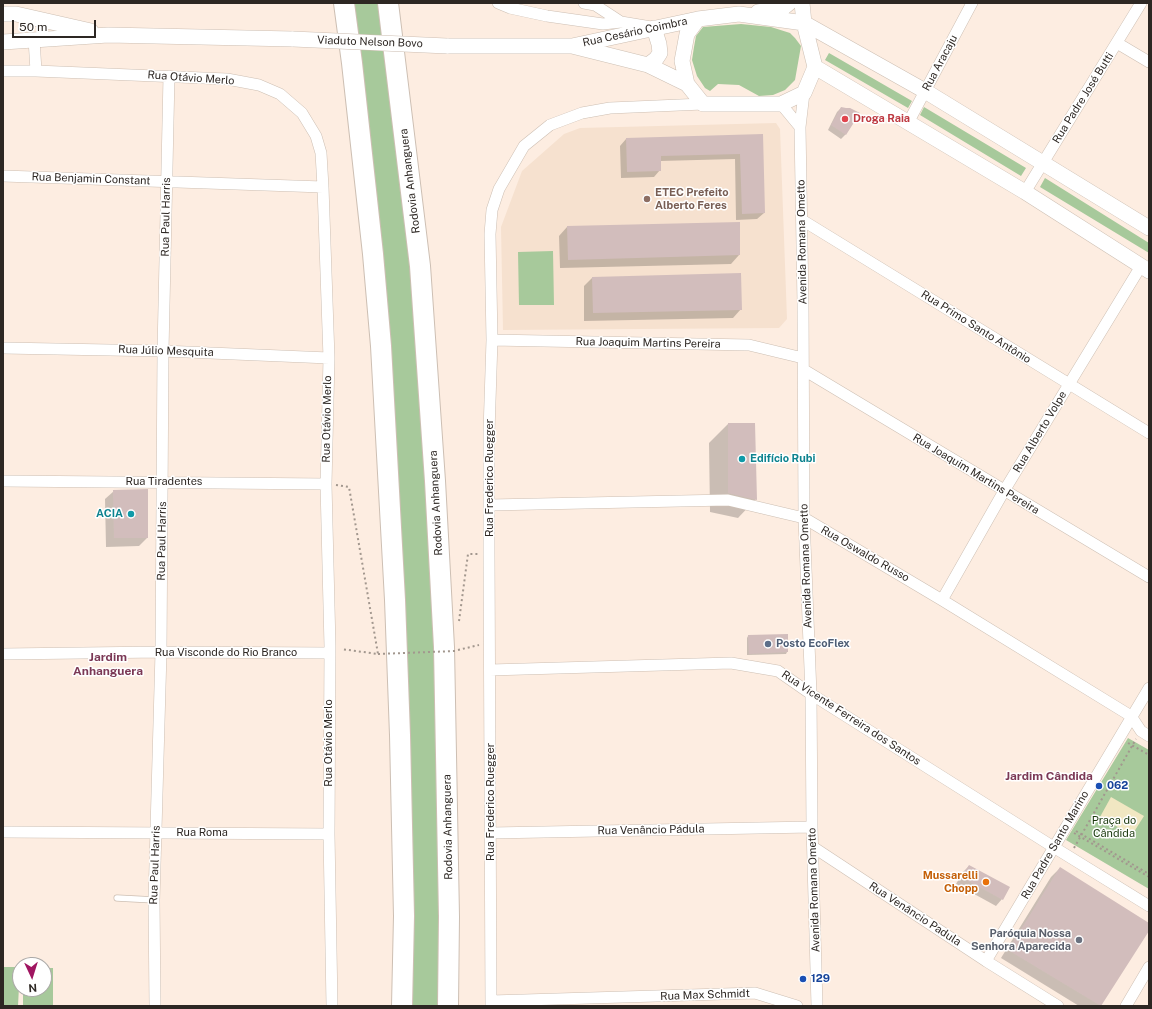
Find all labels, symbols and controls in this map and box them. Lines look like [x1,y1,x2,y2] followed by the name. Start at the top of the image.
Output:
[14,12,98,38] scale bar
[581,14,689,50] street label: Rua Cesário Coimbra
[19,20,47,34] text: 50 m
[920,33,960,93] street label: Rua Aracaju
[317,34,423,50] street label: Viaduto Nelson Bovo
[1050,50,1116,146] street label: Rua Padre José Butti
[147,68,235,88] street label: Rua Otávio Merlo
[853,112,910,126] place label: Droga Raia
[840,114,850,124] marker: Droga Raia
[397,128,423,234] street label: Rodovia Anhanguera
[31,170,151,188] street label: Rua Benjamin Constant
[159,177,173,257] street label: Rua Paul Harris
[794,179,810,305] street label: Avenida Romana Ometto
[655,186,729,212] place label: ETEC Prefeito Alberto Feres
[642,194,652,204] marker: ETEC Prefeito Alberto Feres
[919,288,1033,366] street label: Rua Primo Santo Antônio
[575,335,721,351] street label: Rua Joaquim Martins Pereira
[118,343,214,359] street label: Rua Júlio Mesquita
[320,375,334,463] street label: Rua Otávio Merlo
[1010,389,1070,475] street label: Rua Alberto Volpe
[483,419,497,537] street label: Rua Frederico Ruegger
[910,431,1042,517] street label: Rua Joaquim Martins Pereira
[427,450,445,556] street label: Rodovia Anhanguera
[750,452,815,466] place label: Edifício Rubi
[737,454,747,464] marker: Edifício Rubi
[126,475,202,489] street label: Rua Tiradentes
[155,501,169,581] street label: Rua Paul Harris
[797,503,815,629] street label: Avenida Romana Ometto
[96,507,123,521] place label: ACIA
[126,509,136,519] marker: ACIA
[818,523,912,585] street label: Rua Oswaldo Russo
[776,637,850,651] place label: Posto EcoFlex
[763,639,773,649] marker: Posto EcoFlex
[155,646,297,660] street label: Rua Visconde do Rio Branco
[73,650,143,678] district label: Jardim Anhanguera
[779,668,923,768] street label: Rua Vicente Ferreira dos Santos
[322,699,336,787] street label: Rua Otávio Merlo
[484,743,498,861] street label: Rua Frederico Ruegger
[1005,769,1093,783] district label: Jardim Cândida
[440,774,456,880] street label: Rodovia Anhanguera
[1107,779,1128,793] place label: 062
[1094,781,1104,791] marker: 062
[1018,788,1092,902] street label: Rua Padre Santo Marino
[1092,814,1136,840] park label: Praça do Cândida
[597,822,705,838] street label: Rua Venâncio Pádula
[147,825,163,905] street label: Rua Paul Harris
[176,826,228,840] street label: Rua Roma
[805,827,823,953] street label: Avenida Romana Ometto
[923,869,978,895] place label: Mussarelli Chopp
[981,877,991,887] marker: Mussarelli Chopp
[866,879,964,949] street label: Rua Venâncio Padula
[971,927,1071,953] place label: Paróquia Nossa Senhora Aparecida
[1074,935,1084,945] marker: Paróquia Nossa Senhora Aparecida
[12,957,52,997] north arrow
[811,972,830,986] place label: 129
[798,974,808,984] marker: 129
[28,982,37,994] text: N
[660,987,750,1003] street label: Rua Max Schmidt

